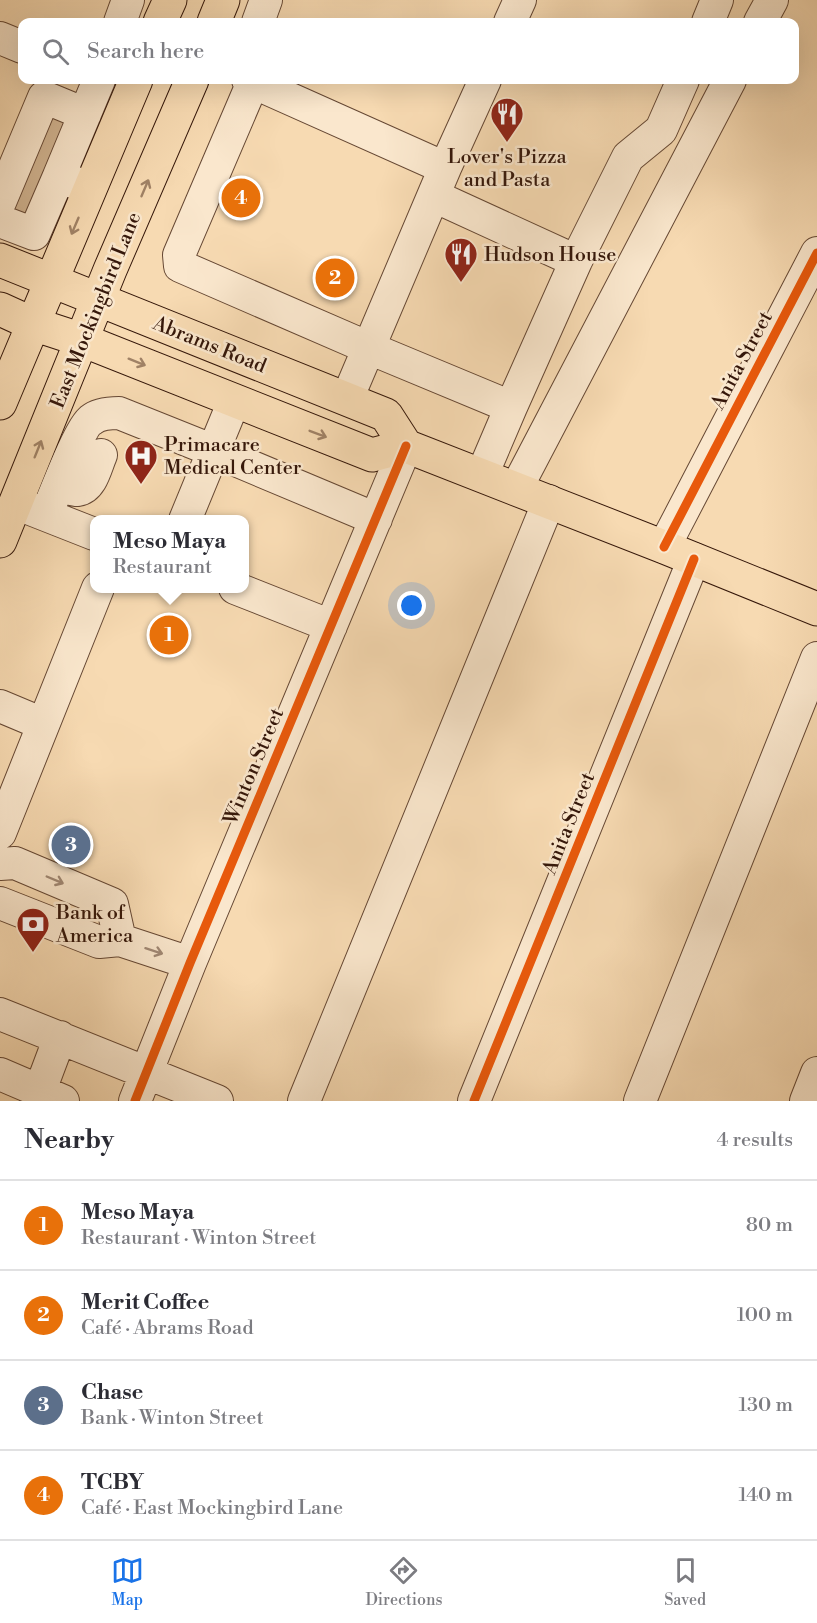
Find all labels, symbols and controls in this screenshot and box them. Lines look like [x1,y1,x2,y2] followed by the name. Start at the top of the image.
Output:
[18,18,799,84] search box
[39,35,72,68] icon: search
[87,38,204,65] text: Search here
[489,96,525,143] restaurant icon: Lover's Pizza and Pasta
[447,145,568,193] place label: Lover's Pizza and Pasta
[222,176,260,220] pin: 4
[140,179,151,197] one-way arrow
[46,209,147,412] street label: East Mockingbird Lane
[69,217,80,235] one-way arrow
[443,236,479,283] restaurant icon: Hudson House
[484,243,616,268] place label: Hudson House
[316,256,354,300] pin: 2
[705,307,779,415] street label: Anita Street
[148,311,270,380] street label: Abrams Road
[127,357,145,368] one-way arrow
[308,429,327,440] one-way arrow
[164,433,302,481] place label: Primacare Medical Center
[123,438,159,485] hospital icon: Primacare Medical Center
[33,440,44,459] one-way arrow
[90,515,249,593] popup
[113,528,226,555] text: Meso Maya
[113,555,212,580] text: Restaurant
[397,591,426,620] your location
[150,612,188,658] pin: 1
[218,704,290,830] street label: Winton Street
[537,769,601,879] street label: Anita Street
[52,822,90,868] pin: 3
[45,875,64,886] one-way arrow
[55,901,134,949] place label: Bank of America
[15,906,51,953] bank icon: Bank of America
[144,946,163,957] one-way arrow
[24,1124,114,1156] text: Nearby
[716,1128,793,1153] text: 4 results
[81,1199,194,1226] text: Meso Maya
[39,1213,48,1238] text: 1
[746,1213,793,1238] text: 80 m
[81,1226,316,1251] text: Restaurant · Winton Street
[81,1289,209,1316] text: Merit Coffee
[37,1303,50,1328] text: 2
[737,1303,793,1328] text: 100 m
[81,1316,254,1341] text: Café · Abrams Road
[81,1379,143,1406] text: Chase
[37,1393,50,1418] text: 3
[738,1393,793,1418] text: 130 m
[81,1406,263,1431] text: Bank · Winton Street
[81,1469,144,1496] text: TCBY
[37,1483,50,1508] text: 4
[738,1483,793,1508] text: 140 m
[81,1496,343,1521] text: Café · East Mockingbird Lane
[111,1554,144,1610] tab: Map
[365,1554,443,1610] tab: Directions
[664,1554,706,1610] tab: Saved

